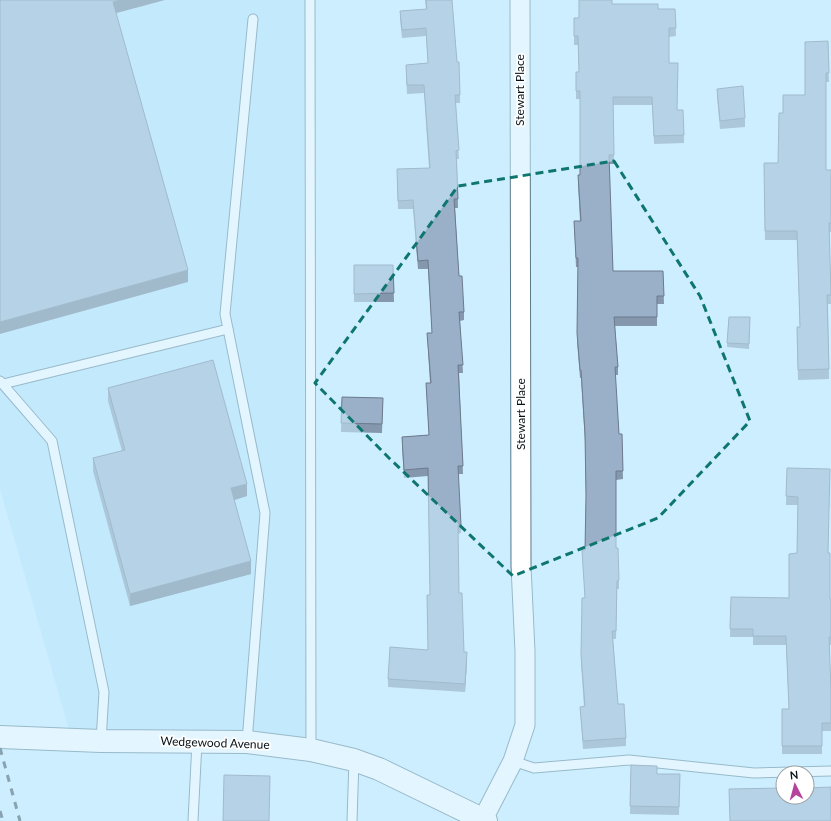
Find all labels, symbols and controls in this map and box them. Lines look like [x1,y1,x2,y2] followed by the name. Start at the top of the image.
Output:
[512,54,527,126] street label: Stewart Place
[513,378,528,450] street label: Stewart Place
[160,733,270,752] street label: Wedgewood Avenue
[775,765,815,805] north arrow
[789,768,799,781] text: N

